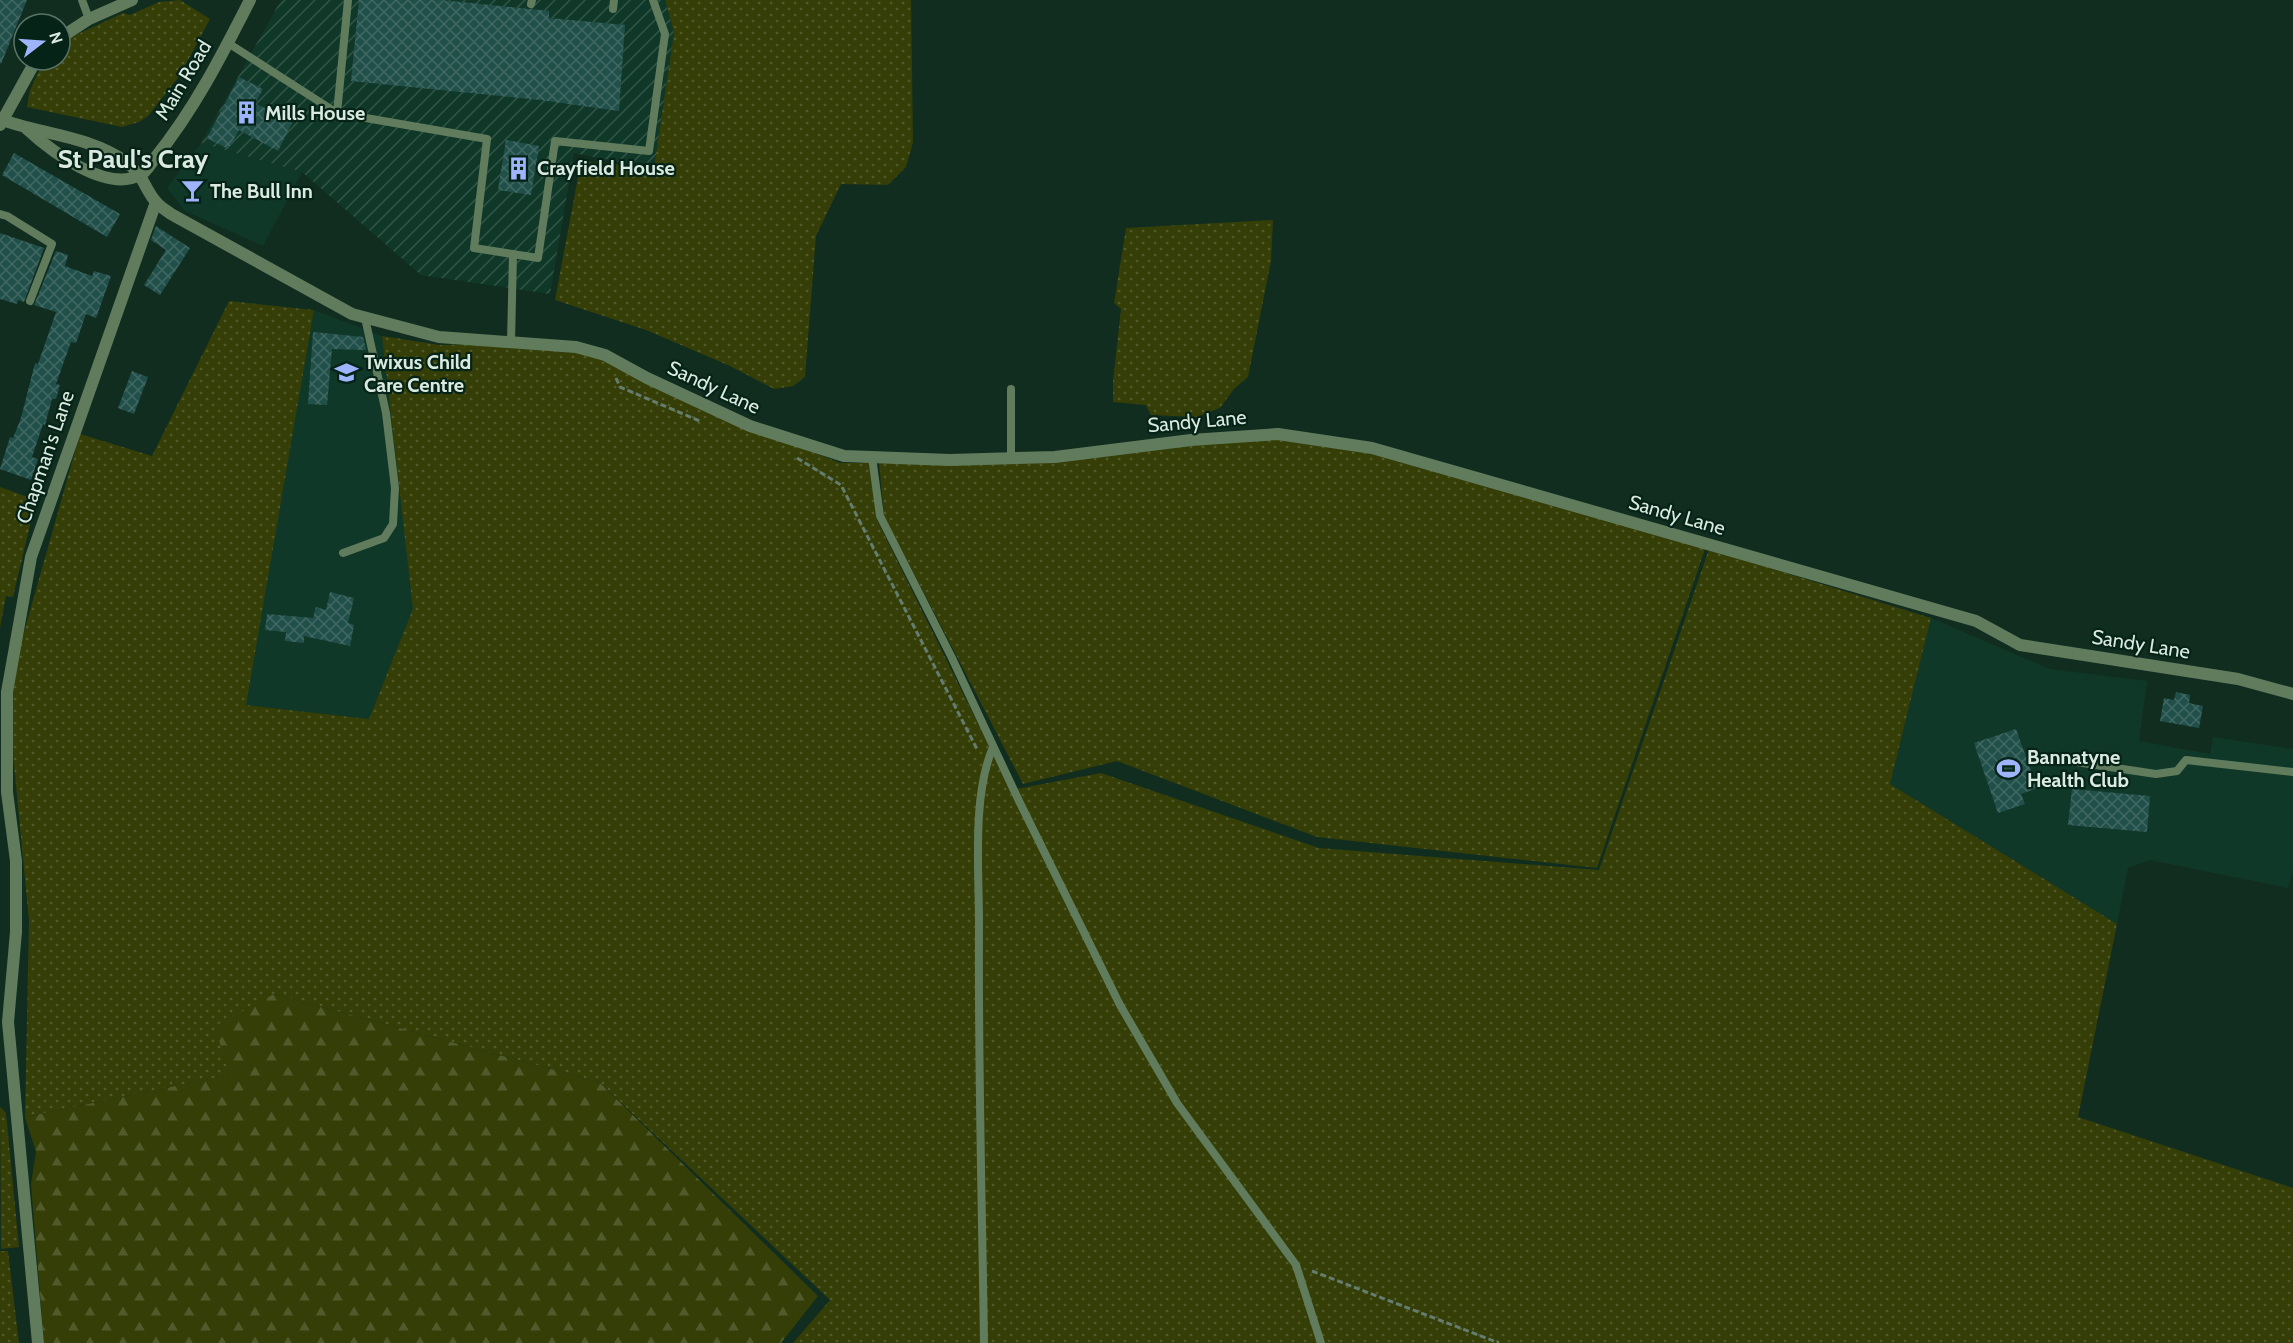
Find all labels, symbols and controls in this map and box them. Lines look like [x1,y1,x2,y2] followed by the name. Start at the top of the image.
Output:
[12,12,72,72] north arrow
[45,30,67,46] text: N
[150,36,216,124] street label: Main Road
[234,100,260,126] building icon: Mills House
[265,101,365,125] place label: Mills House
[58,143,208,175] district label: St Paul's Cray
[506,155,532,181] building icon: Crayfield House
[537,156,675,180] place label: Crayfield House
[179,178,205,204] bar icon: The Bull Inn
[210,179,313,203] place label: The Bull Inn
[364,350,471,397] place label: Twixus Child Care Centre
[664,355,764,419] street label: Sandy Lane
[333,360,359,386] school or university icon: Twixus Child Care Centre
[11,387,79,527] street label: Chapman's Lane
[1147,405,1247,437] street label: Sandy Lane
[1626,490,1728,540] street label: Sandy Lane
[2090,624,2192,664] street label: Sandy Lane
[2027,745,2129,792] place label: Bannatyne Health Club
[1996,756,2022,782] sports icon: Bannatyne Health Club

